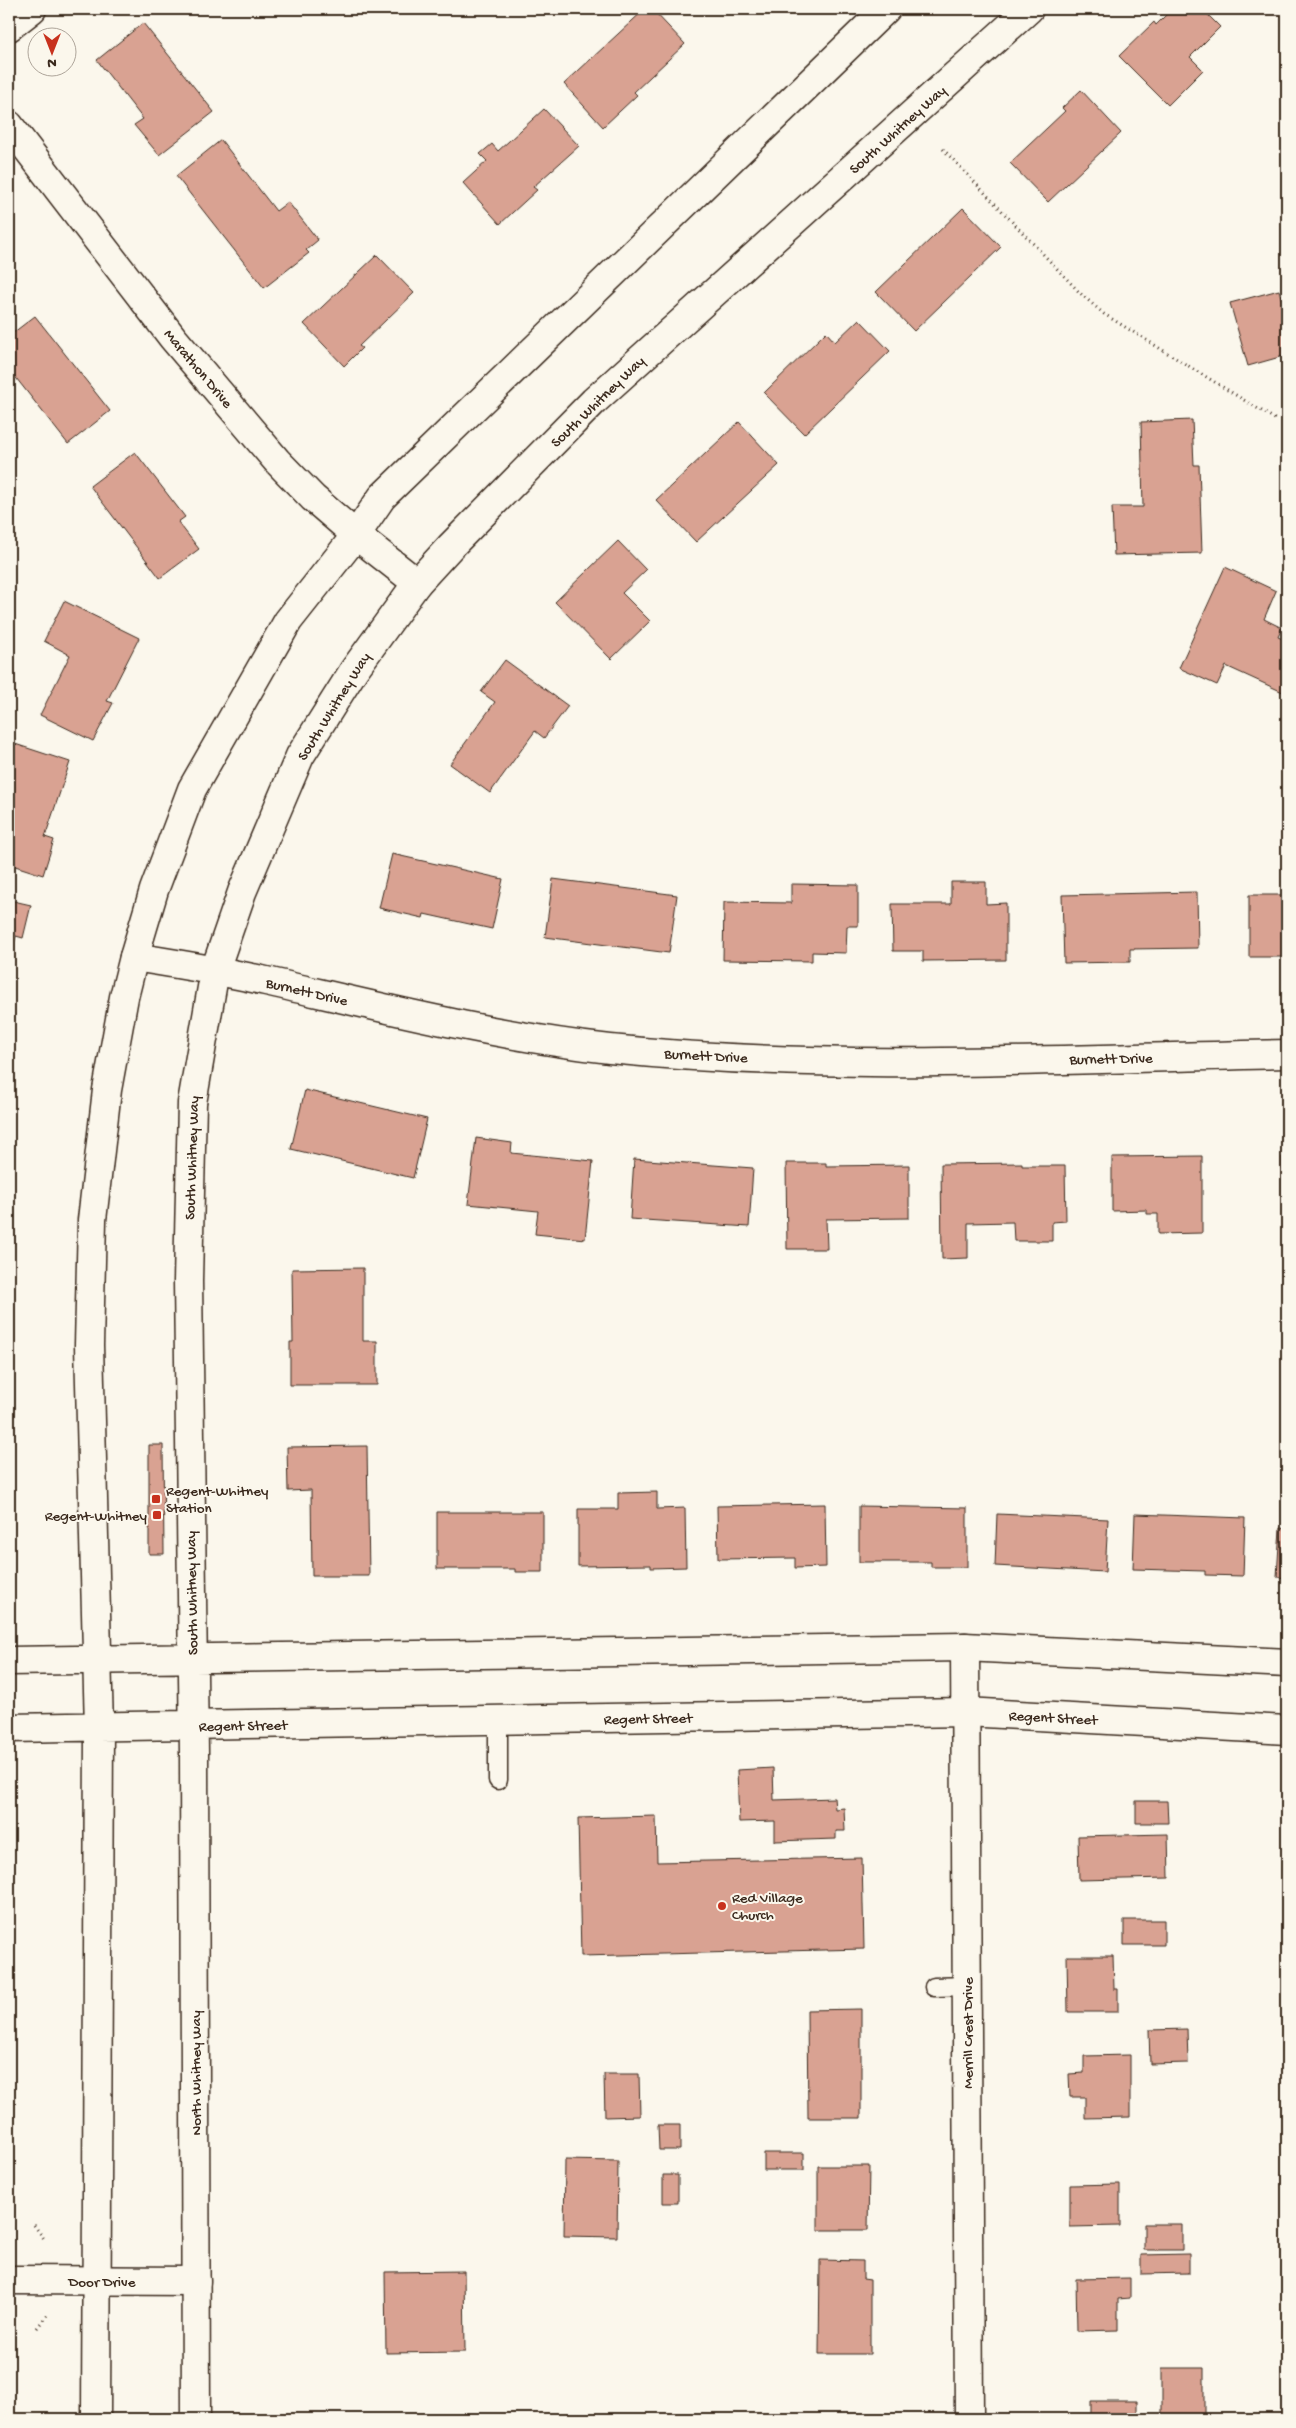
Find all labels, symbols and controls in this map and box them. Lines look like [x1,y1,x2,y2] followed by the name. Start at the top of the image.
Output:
[28,28,78,78] north arrow
[47,54,57,71] text: N
[846,82,951,179] street label: South Whitney Way
[159,326,236,413] street label: Marathon Drive
[548,352,650,452] street label: South Whitney Way
[294,649,375,764] street label: South Whitney Way
[263,975,349,1011] street label: Burnett Drive
[663,1046,748,1068] street label: Burnett Drive
[1068,1050,1153,1070] street label: Burnett Drive
[182,1095,204,1220] street label: South Whitney Way
[166,1483,269,1518] place label: Regent-Whitney Station
[150,1493,162,1505] marker: Regent-Whitney Station
[45,1508,148,1526] place label: Regent-Whitney
[151,1509,163,1521] marker: Regent-Whitney
[183,1530,203,1655] street label: South Whitney Way
[1008,1708,1100,1730] street label: Regent Street
[604,1710,694,1730] street label: Regent Street
[199,1717,289,1737] street label: Regent Street
[732,1890,803,1925] place label: Red Village Church
[716,1900,728,1912] marker: Red Village Church
[960,1977,978,2089] street label: Merrill Crest Drive
[188,2010,206,2136] street label: North Whitney Way
[68,2274,136,2292] street label: Door Drive

